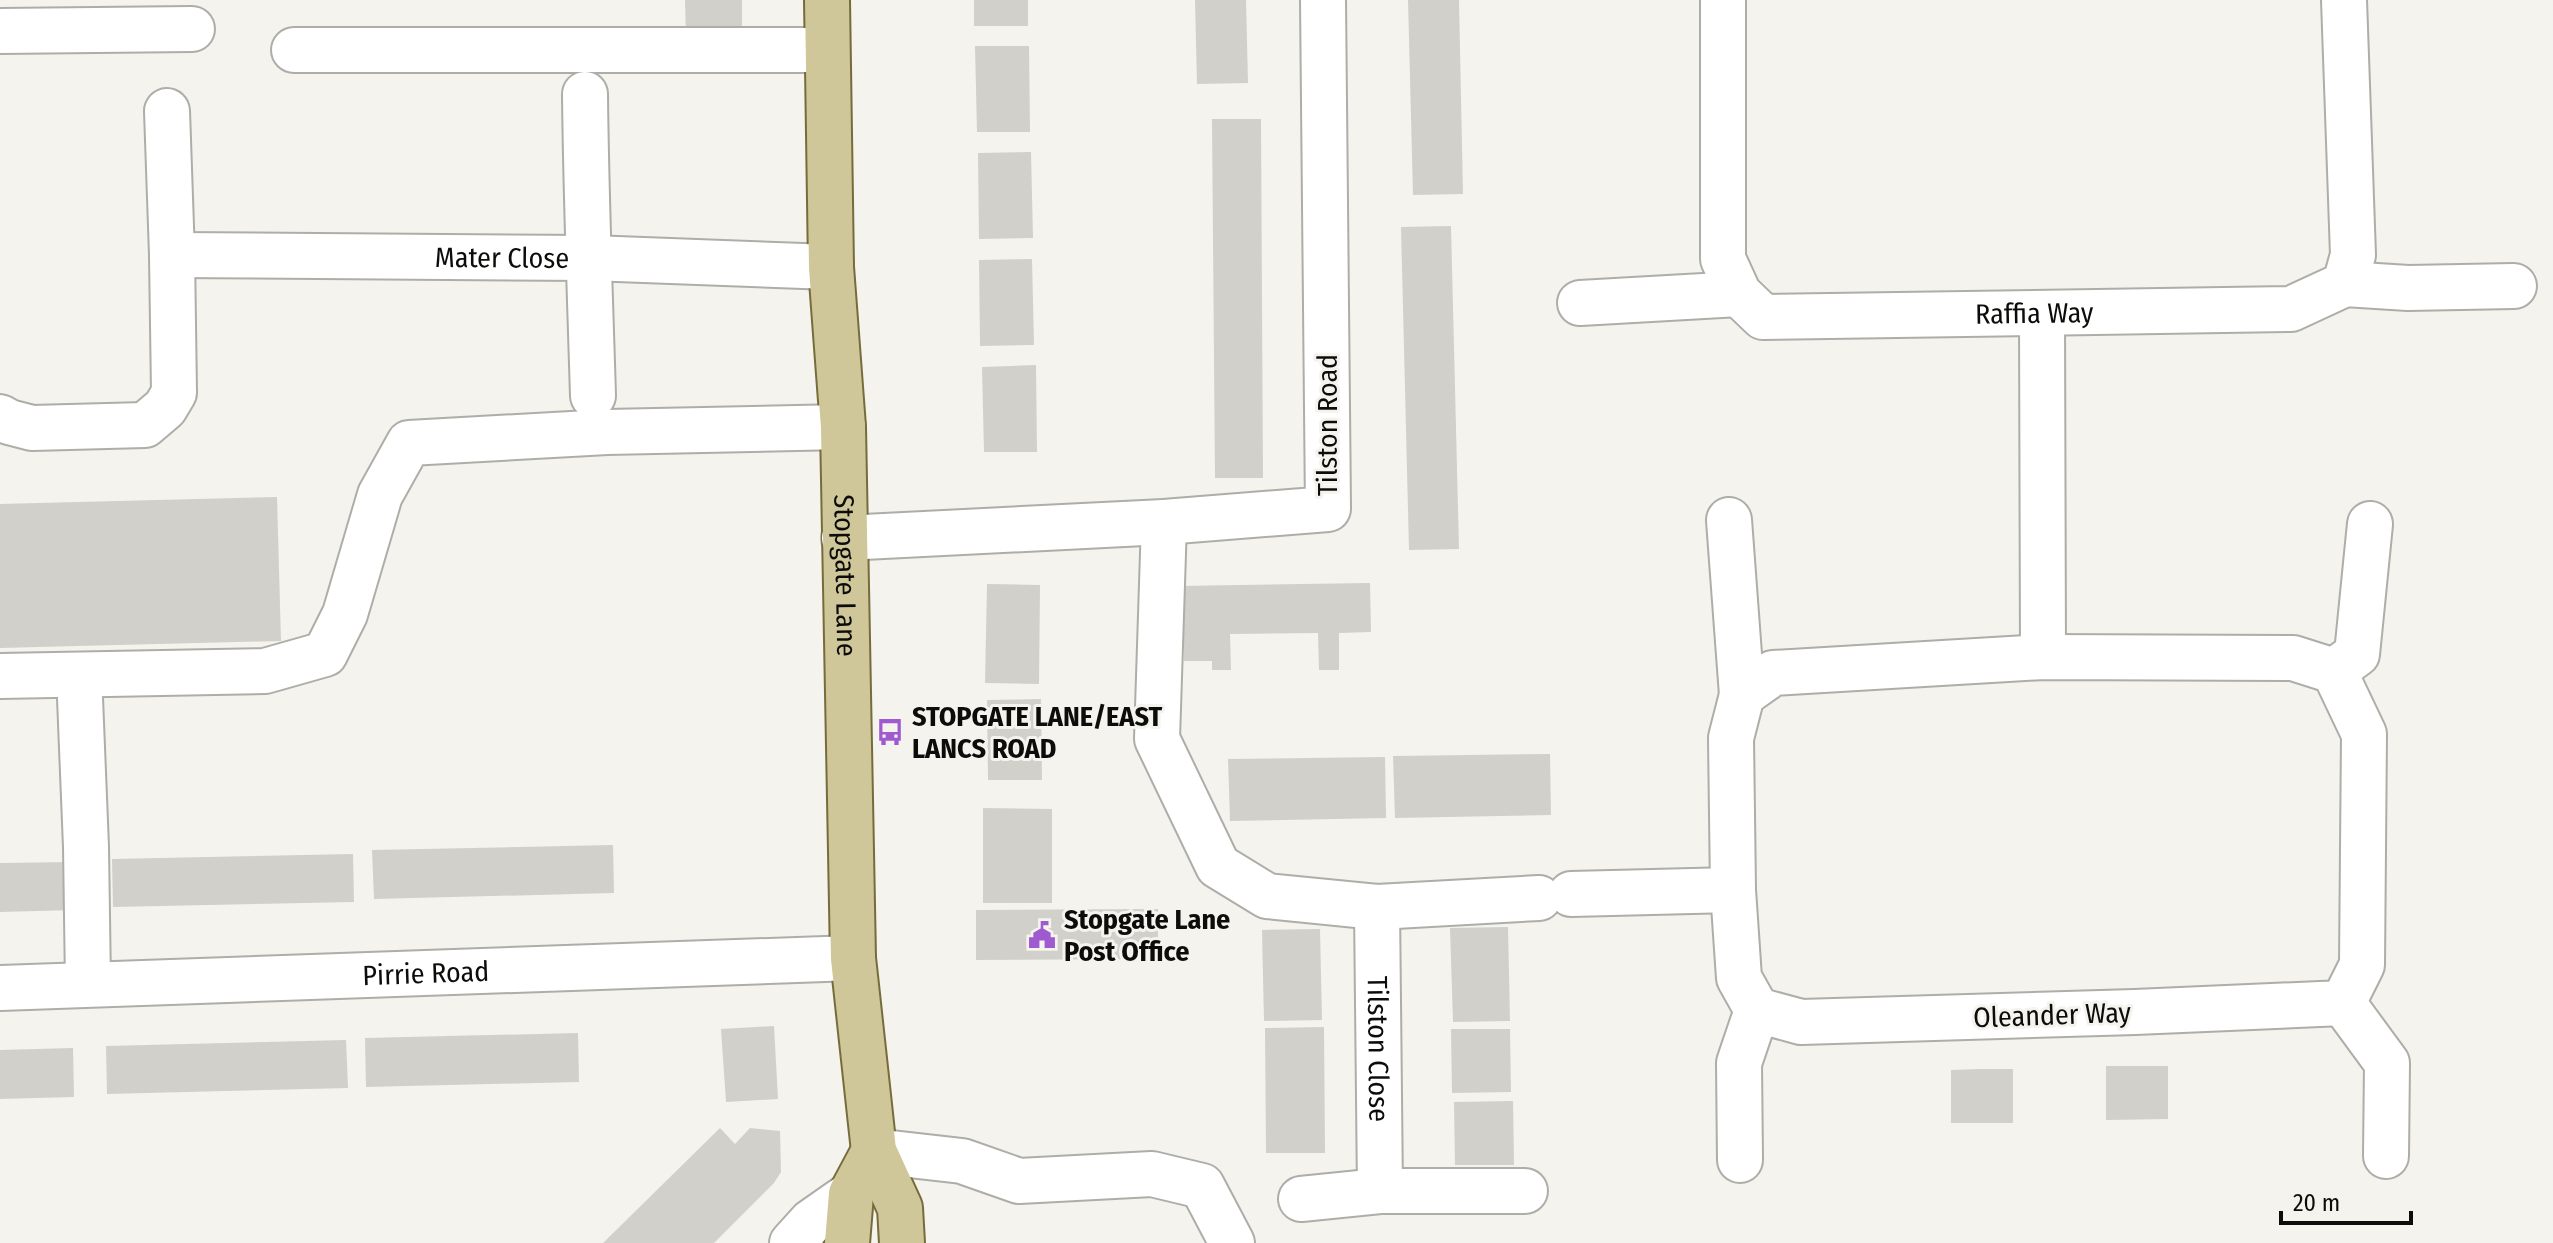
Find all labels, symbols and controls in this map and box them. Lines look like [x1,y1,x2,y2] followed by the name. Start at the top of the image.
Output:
[435,240,569,274] street label: Mater Close
[1975,295,2094,330] street label: Raffia Way
[1311,354,1344,496] street label: Tilston Road
[828,494,864,657] street label: Stopgate Lane
[912,700,1162,765] place label: STOPGATE LANE/EAST LANCS ROAD
[875,717,905,747] bus stop icon: STOPGATE LANE/EAST LANCS ROAD
[1064,903,1230,968] place label: Stopgate Lane Post Office
[1027,920,1057,950] public building icon: Stopgate Lane Post Office
[362,954,490,992] street label: Pirrie Road
[1361,976,1396,1122] street label: Tilston Close
[1972,996,2132,1034] street label: Oleander Way
[2281,1175,2411,1225] scale bar
[2293,1189,2340,1217] text: 20 m

